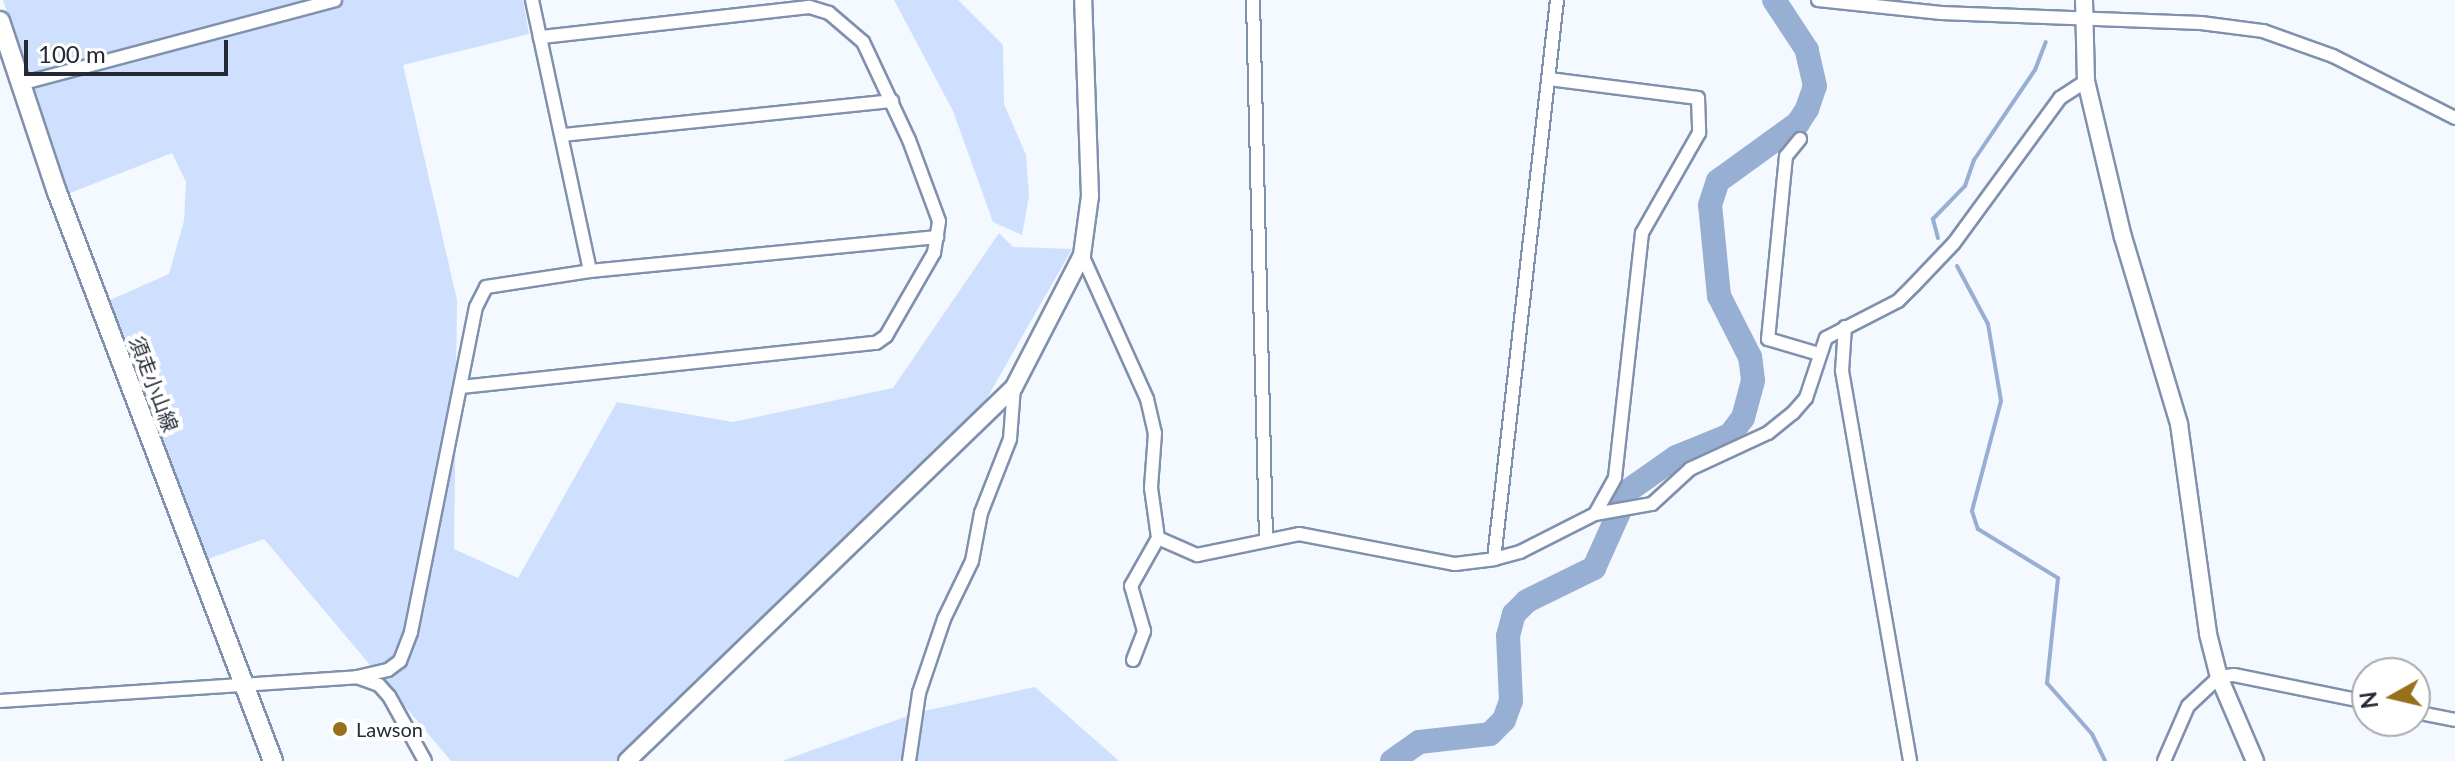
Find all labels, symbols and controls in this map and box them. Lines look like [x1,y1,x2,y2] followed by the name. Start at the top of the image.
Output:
[28,24,232,74] scale bar
[38,39,106,68] text: 100 m
[125,333,183,435] street label: 須走小山線
[2351,657,2431,737] north arrow
[2354,690,2383,710] text: N
[356,717,423,741] place label: Lawson
[331,720,349,738] marker: Lawson

